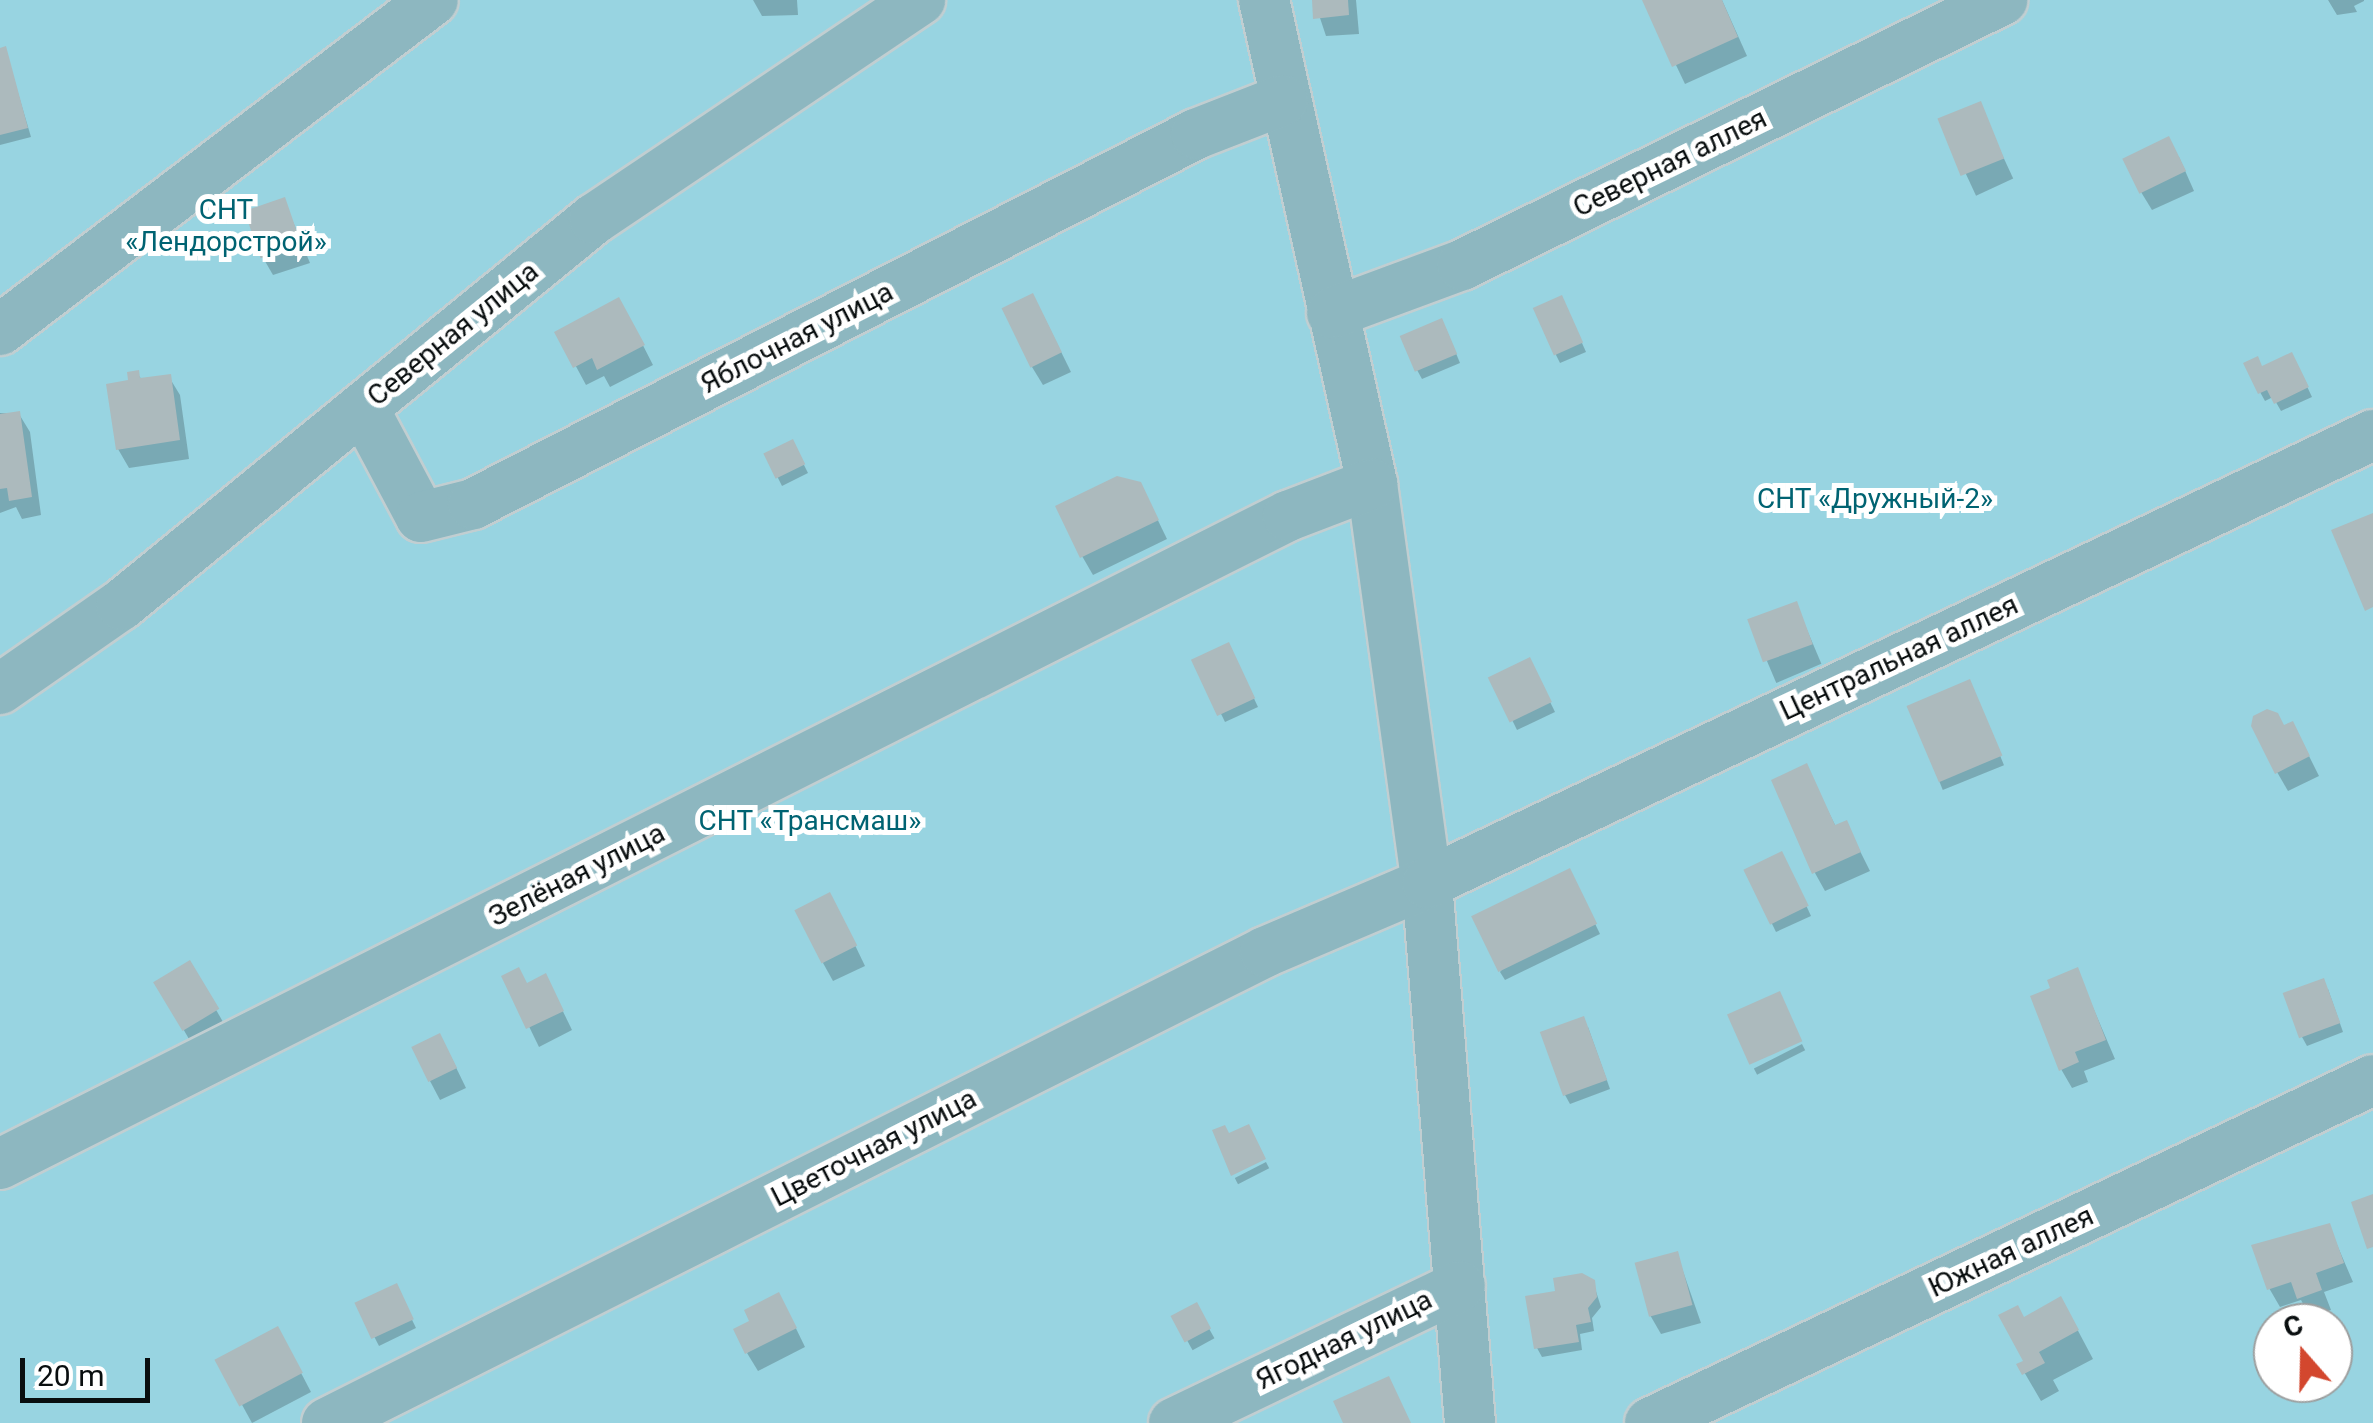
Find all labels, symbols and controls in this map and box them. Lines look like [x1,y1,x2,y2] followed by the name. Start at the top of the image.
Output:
[1568,102,1772,224] street label: Северная аллея
[125,193,327,259] park label: СНТ «Лендорстрой»
[361,255,545,413] street label: Северная улица
[695,275,899,401] street label: Яблочная улица
[1757,482,1993,516] park label: СНТ «Дружный-2»
[1775,588,2023,728] street label: Центральная аллея
[698,804,922,838] park label: СНТ «Трансмаш»
[483,816,671,934] street label: Зелёная улица
[766,1082,982,1214] street label: Цветочная улица
[1923,1199,2099,1305] street label: Южная аллея
[1250,1283,1438,1397] street label: Ягодная улица
[2253,1303,2353,1403] north arrow
[2279,1308,2307,1345] text: С
[25,1338,155,1400] scale bar
[37,1358,104,1393] text: 20 m

